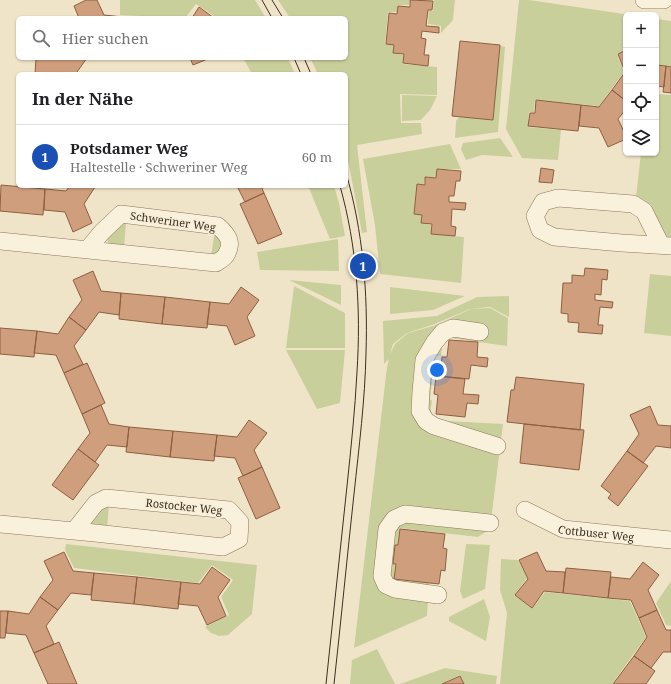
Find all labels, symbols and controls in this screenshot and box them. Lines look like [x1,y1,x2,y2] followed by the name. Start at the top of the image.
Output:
[623,12,659,156] map controls
[623,12,659,48] button: +
[16,16,348,60] search box
[30,27,52,49] icon: search
[62,28,149,48] text: Hier suchen
[623,48,659,84] button: −
[623,84,659,120] button: locate
[32,87,133,110] text: In der Nähe
[623,120,659,156] button: layers
[70,138,188,158] text: Potsdamer Weg
[41,148,49,166] text: 1
[302,148,332,166] text: 60 m
[70,158,247,176] text: Haltestelle · Schweriner Weg
[129,208,217,234] street label: Schweriner Weg
[350,251,376,281] pin: 1
[427,360,447,380] your location
[145,495,223,517] street label: Rostocker Weg
[556,520,635,544] street label: Cottbuser Weg

